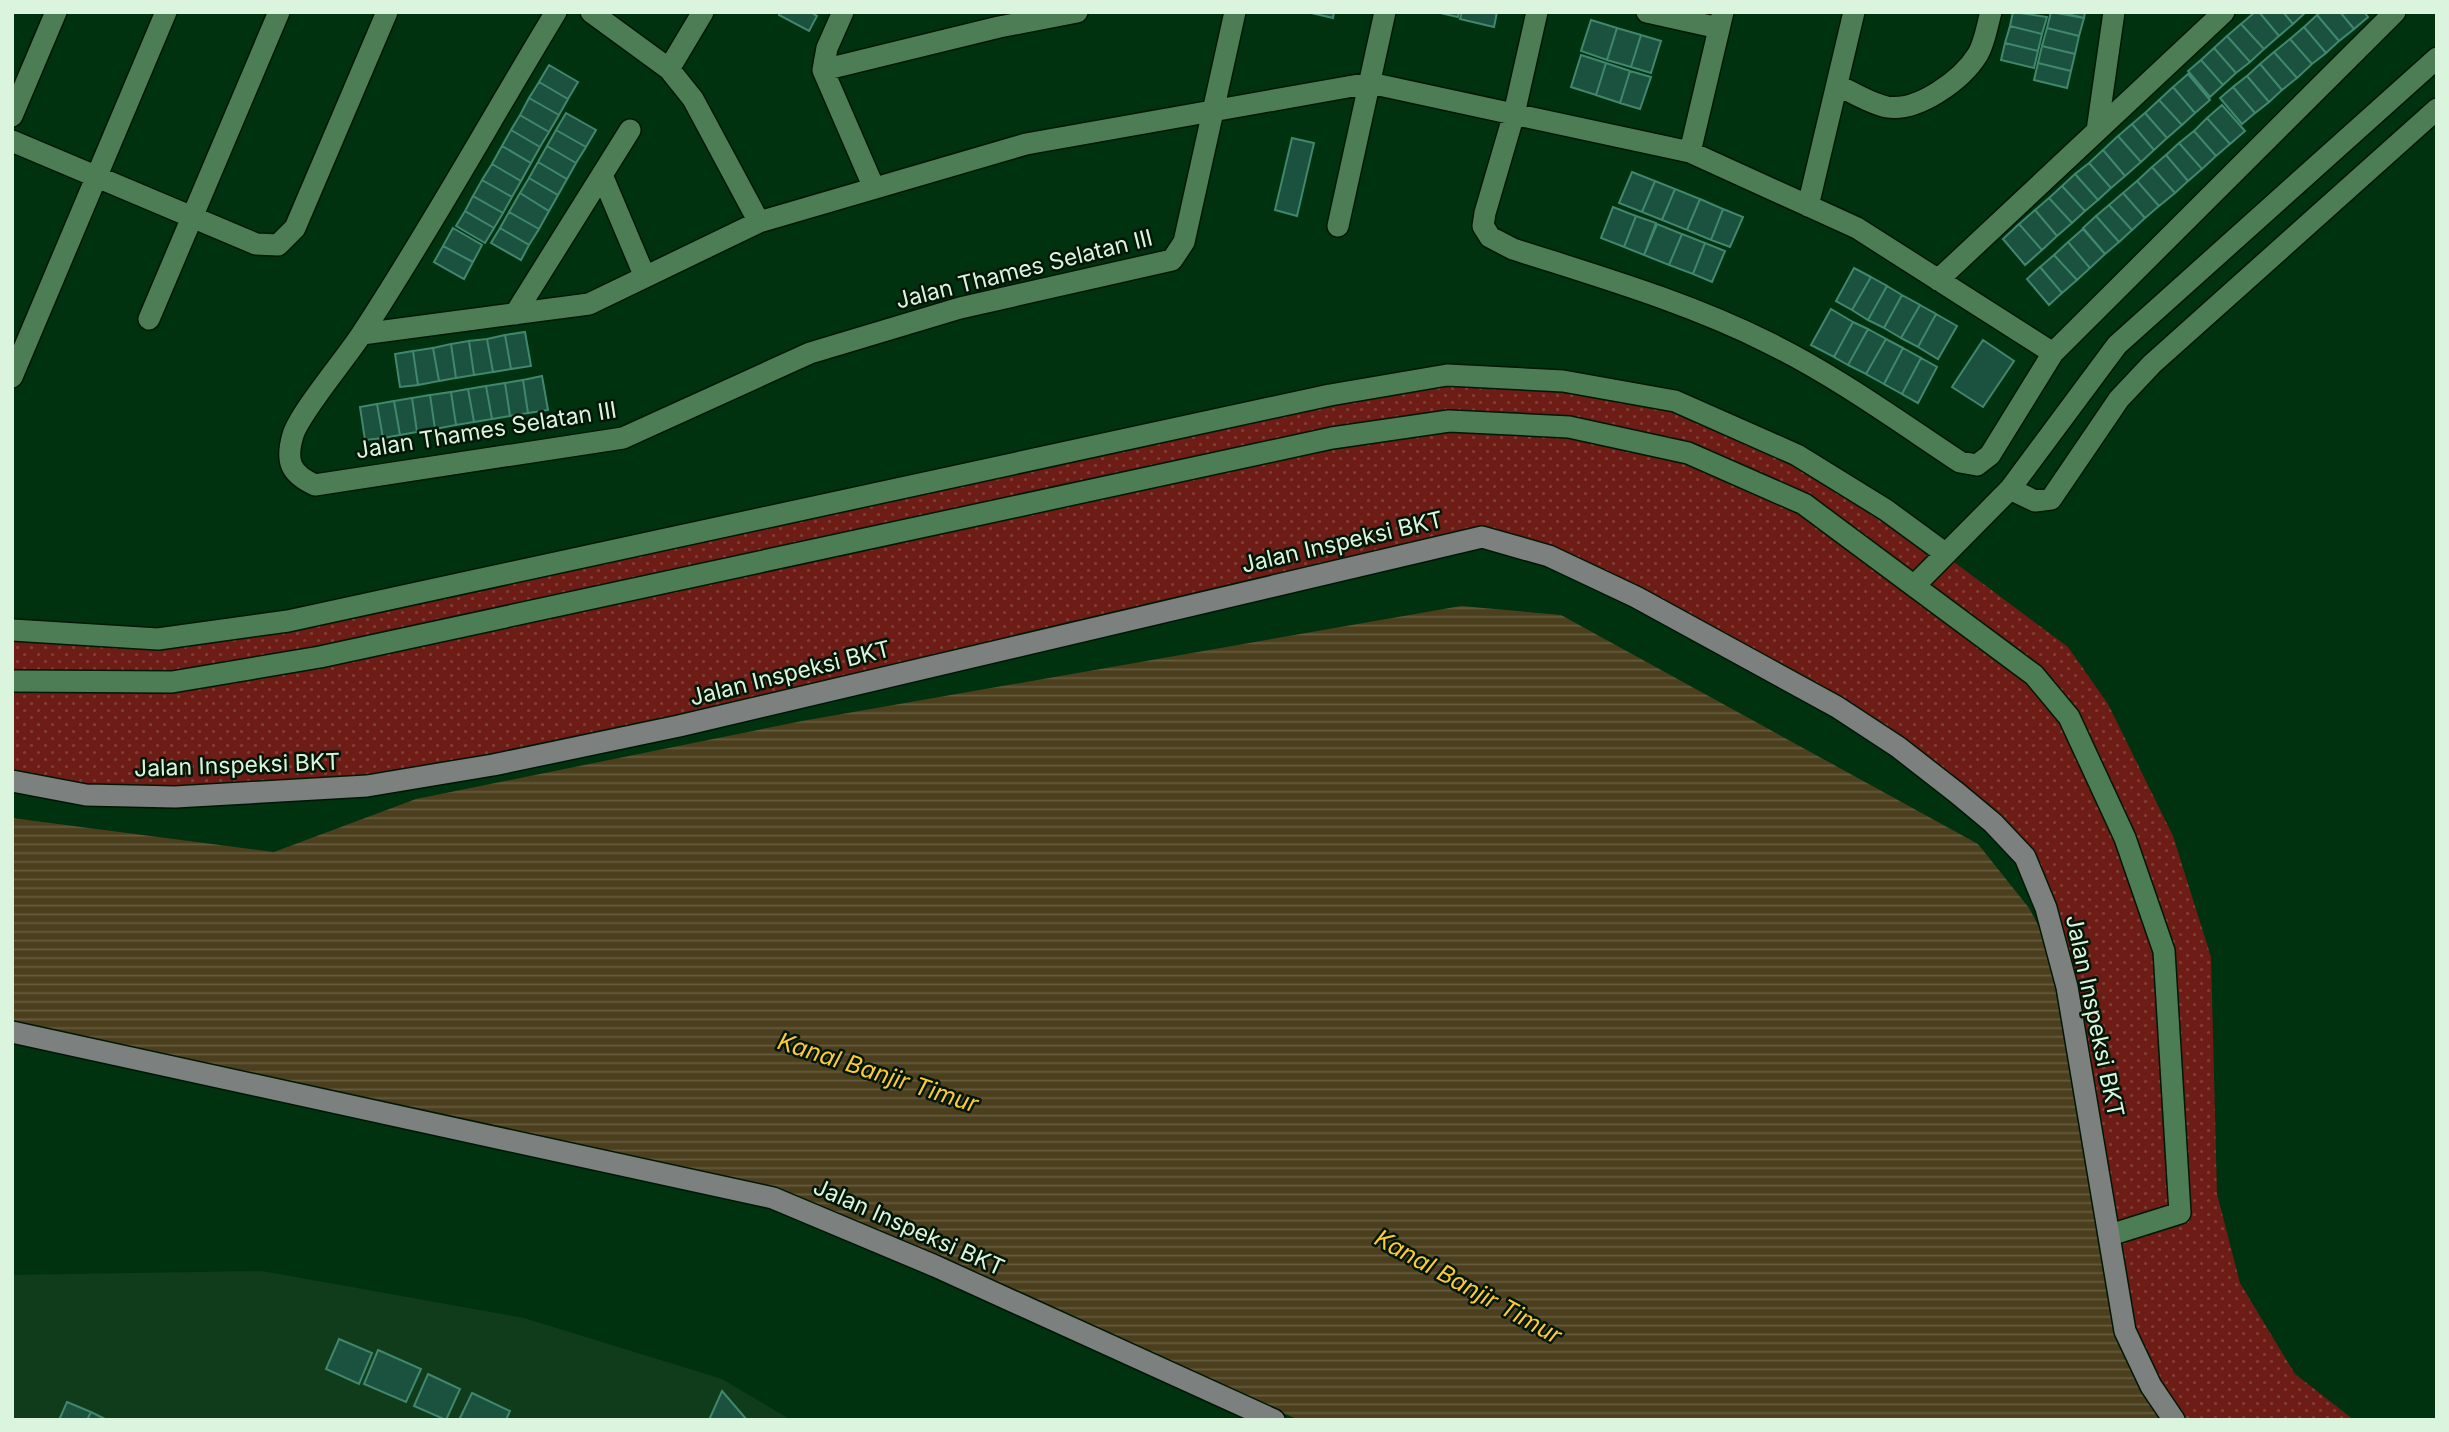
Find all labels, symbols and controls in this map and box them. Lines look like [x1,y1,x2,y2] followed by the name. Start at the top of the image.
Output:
[893,223,1155,315] street label: Jalan Thames Selatan III
[353,396,619,464] street label: Jalan Thames Selatan III
[1238,505,1446,579] street label: Jalan Inspeksi BKT
[687,634,893,712] street label: Jalan Inspeksi BKT
[134,747,340,783] street label: Jalan Inspeksi BKT
[2060,912,2130,1120] street label: Jalan Inspeksi BKT
[774,1026,983,1119] water label: Kanal Banjir Timur
[809,1172,1009,1282] street label: Jalan Inspeksi BKT
[1370,1223,1568,1350] water label: Kanal Banjir Timur

